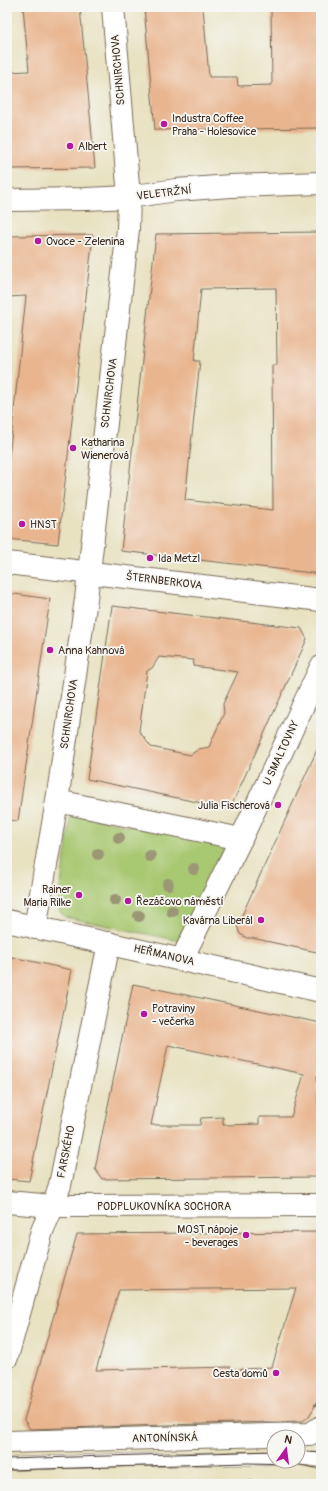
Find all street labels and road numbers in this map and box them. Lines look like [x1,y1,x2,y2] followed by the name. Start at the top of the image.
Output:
[108,34,128,106] street label: SCHNIRCHOVA
[136,183,193,203] street label: VELETRŽNÍ
[98,357,120,429] street label: SCHNIRCHOVA
[125,569,203,592] street label: ŠTERNBERKOVA
[58,678,80,750] street label: SCHNIRCHOVA
[260,718,302,787] street label: U SMALTOVNY
[132,942,196,968] street label: HEŘMANOVA
[55,1125,77,1179] street label: FARSKÉHO
[97,1200,231,1213] street label: PODPLUKOVNÍKA SOCHORA
[132,1431,198,1445] street label: ANTONÍNSKÁ

